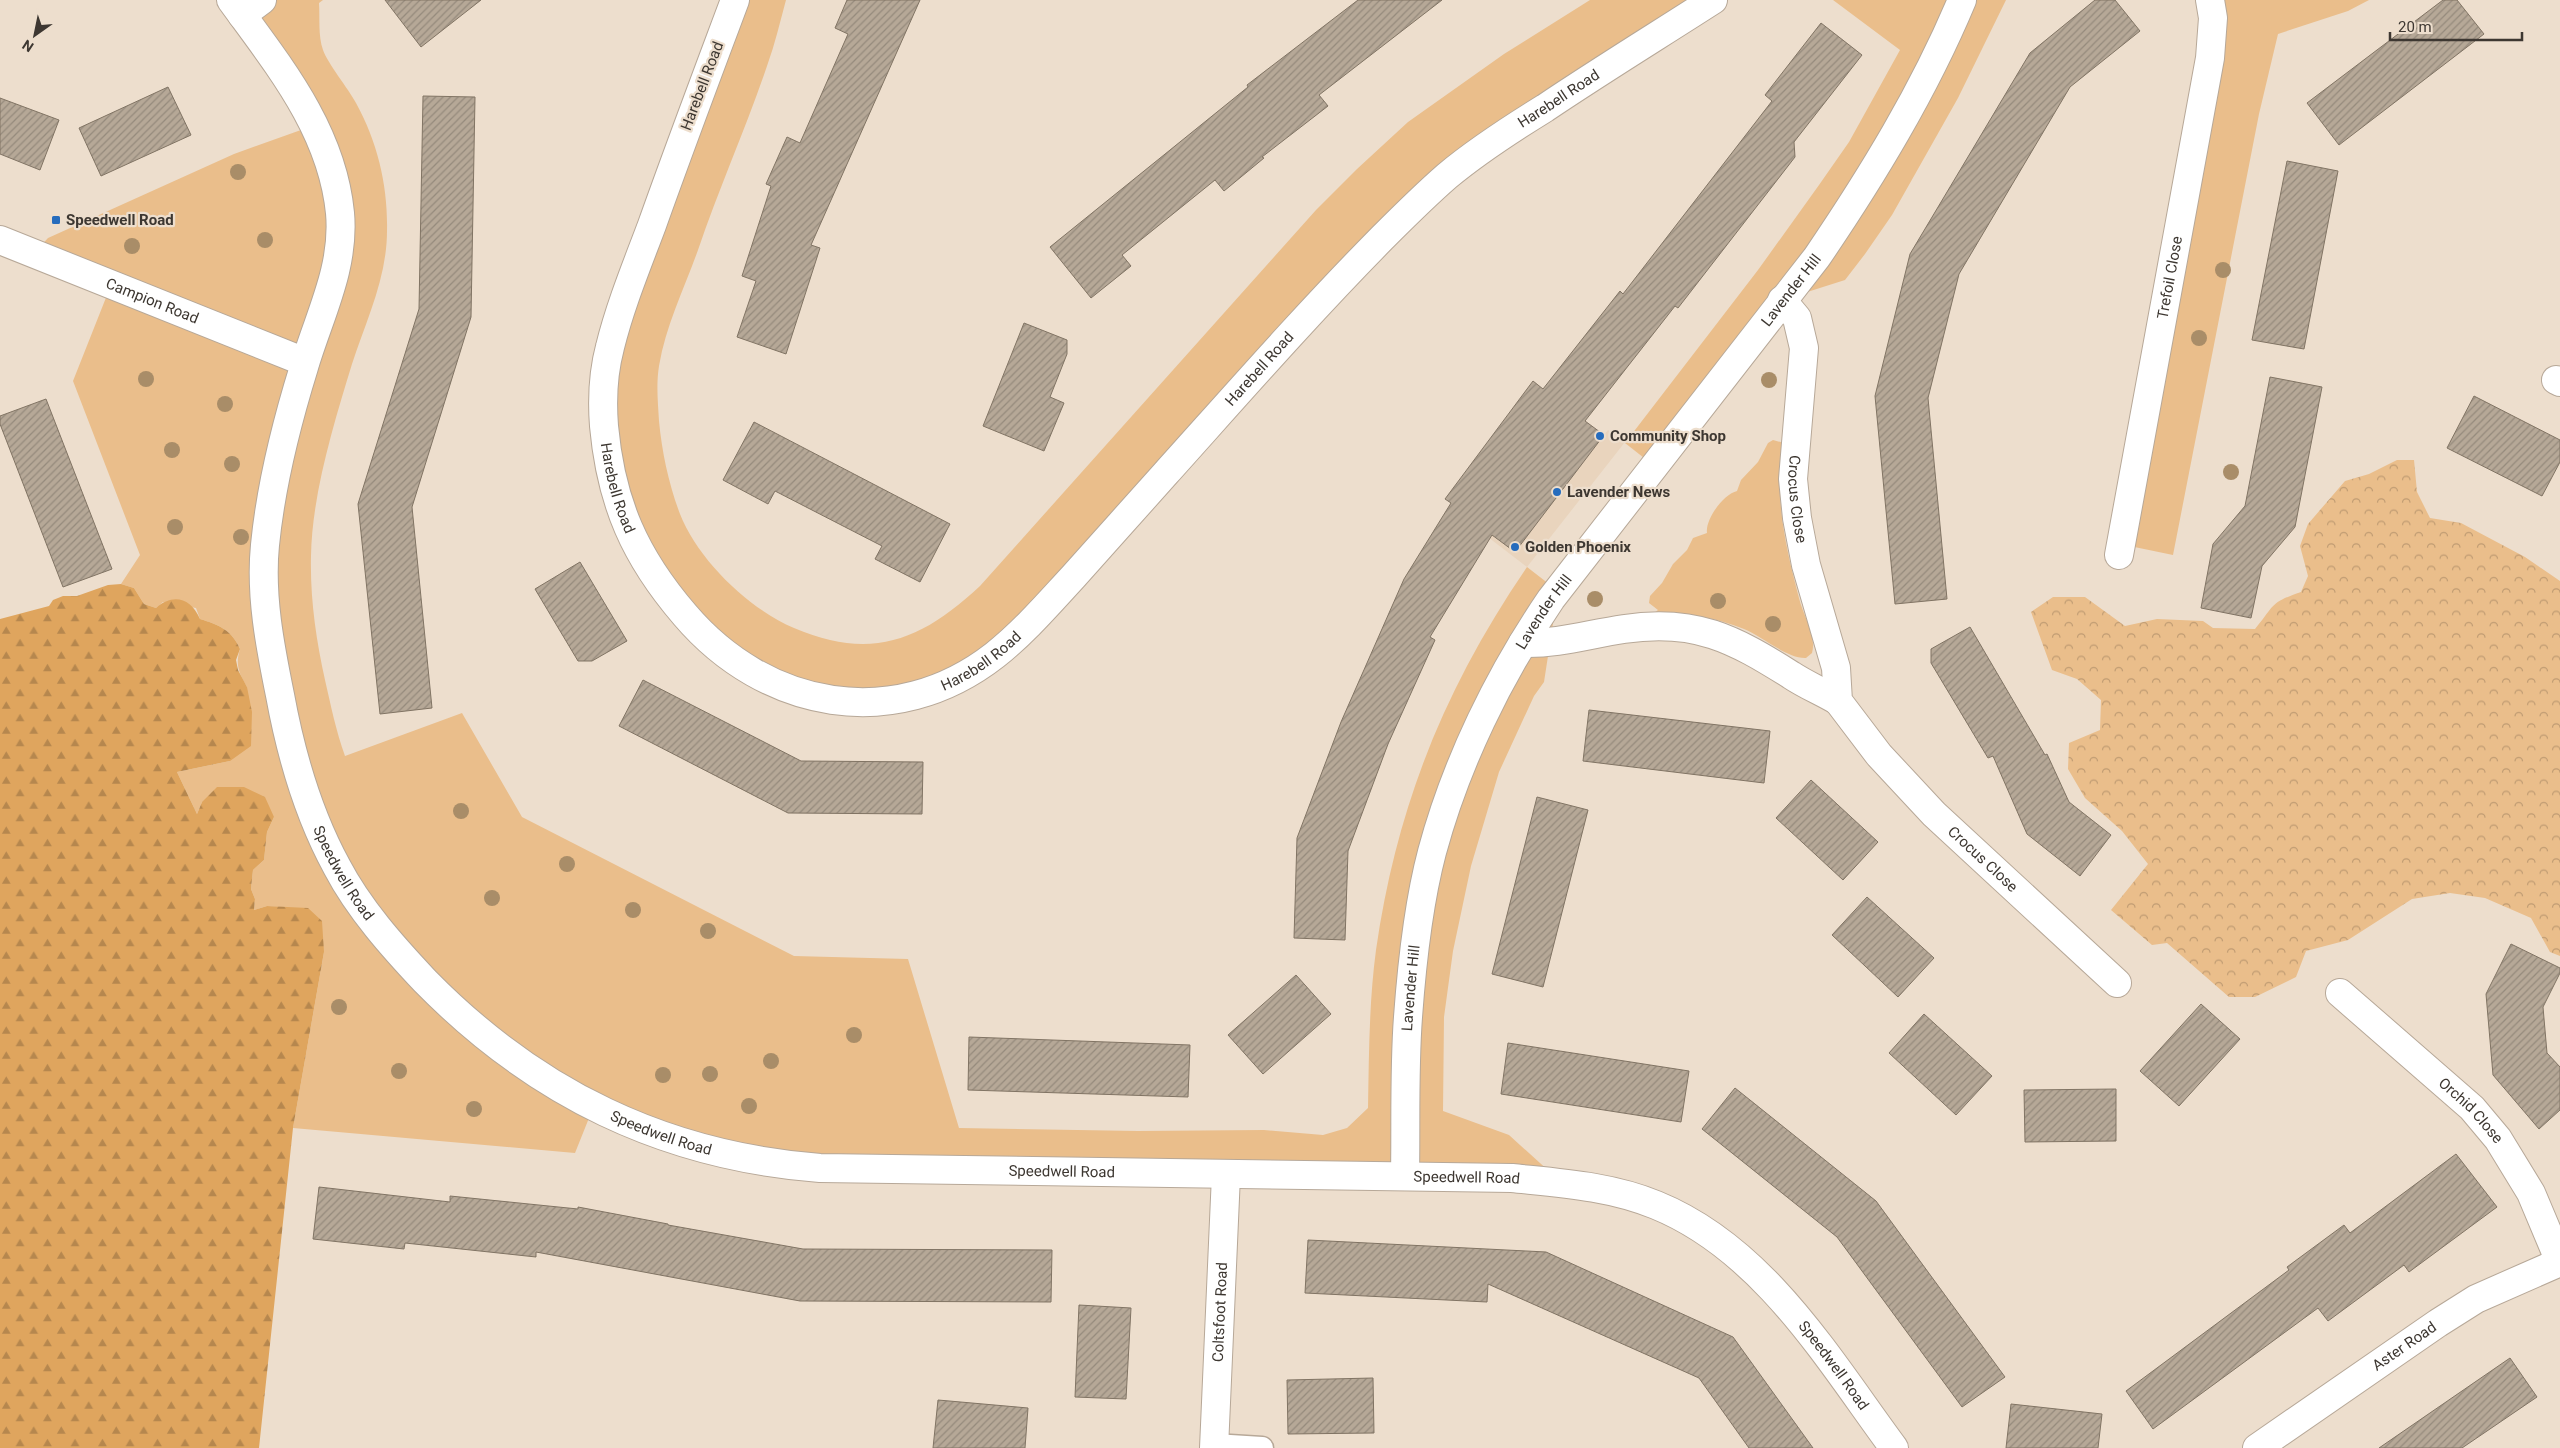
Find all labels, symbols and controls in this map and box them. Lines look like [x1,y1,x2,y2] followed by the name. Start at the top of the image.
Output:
[10,10,60,60] north arrow
[2390,10,2522,42] scale bar
[2398,18,2432,36] text: 20 m
[19,36,36,55] text: N
[677,39,727,133] street label: Harebell Road
[1514,66,1603,132] street label: Harebell Road
[66,211,174,229] place label: Speedwell Road
[50,214,62,226] marker: Speedwell Road
[2153,235,2186,320] street label: Trefoil Close
[1757,251,1825,330] street label: Lavender Hill
[103,274,201,328] street label: Campion Road
[1221,328,1298,410] street label: Harebell Road
[1610,427,1726,445] place label: Community Shop
[1594,430,1606,442] marker: Community Shop
[597,441,639,536] street label: Harebell Road
[1784,454,1811,545] street label: Crocus Close
[1567,483,1671,501] place label: Lavender News
[1551,486,1563,498] marker: Lavender News
[1525,538,1631,556] place label: Golden Phoenix
[1509,541,1521,553] marker: Golden Phoenix
[1512,571,1576,653] street label: Lavender Hill
[938,628,1025,695] street label: Harebell Road
[1944,822,2021,896] street label: Crocus Close
[309,823,378,924] street label: Speedwell Road
[1398,944,1424,1032] street label: Lavender Hill
[2435,1074,2507,1147] street label: Orchid Close
[608,1107,714,1159] street label: Speedwell Road
[1008,1162,1115,1181] street label: Speedwell Road
[1413,1168,1521,1188] street label: Speedwell Road
[1209,1262,1231,1363] street label: Coltsfoot Road
[1795,1317,1873,1414] street label: Speedwell Road
[2369,1318,2440,1375] street label: Aster Road

